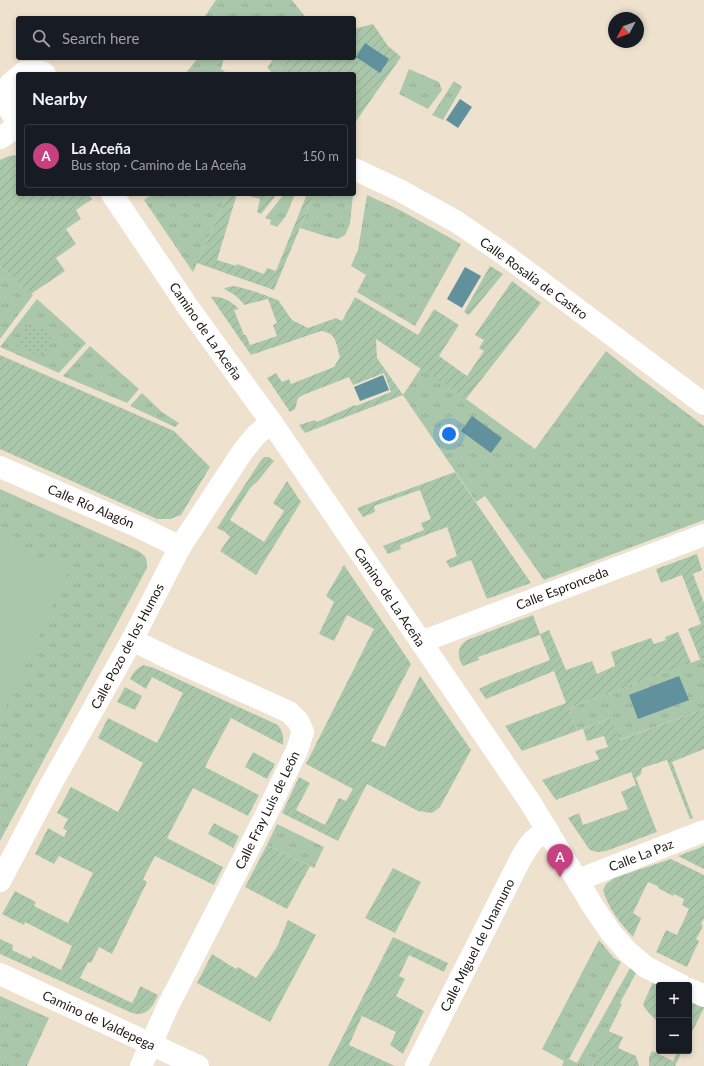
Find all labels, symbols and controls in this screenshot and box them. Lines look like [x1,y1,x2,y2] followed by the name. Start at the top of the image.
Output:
[608,12,644,48] north arrow
[16,16,356,60] search box
[30,27,52,49] icon: search
[62,29,139,47] text: Search here
[32,88,87,109] text: Nearby
[71,139,131,157] text: La Aceña
[41,148,51,164] text: A
[302,148,339,164] text: 150 m
[71,157,246,173] text: Bus stop · Camino de La Aceña
[477,234,591,322] street label: Calle Rosalía de Castro
[166,279,246,383] street label: Camino de La Aceña
[439,424,459,444] your location
[45,481,137,531] street label: Calle Río Alagón
[351,545,429,649] street label: Camino de La Aceña
[514,563,610,613] street label: Calle Espronceda
[87,580,167,712] street label: Calle Pozo de los Humos
[231,748,303,872] street label: Calle Fray Luis de León
[606,835,676,875] street label: Calle La Paz
[547,844,573,877] pin: A
[437,876,517,1014] street label: Calle Miguel de Unamuno
[656,982,692,1054] map controls
[656,982,692,1018] button: +
[40,987,158,1053] street label: Camino de Valdepega
[656,1018,692,1054] button: −

